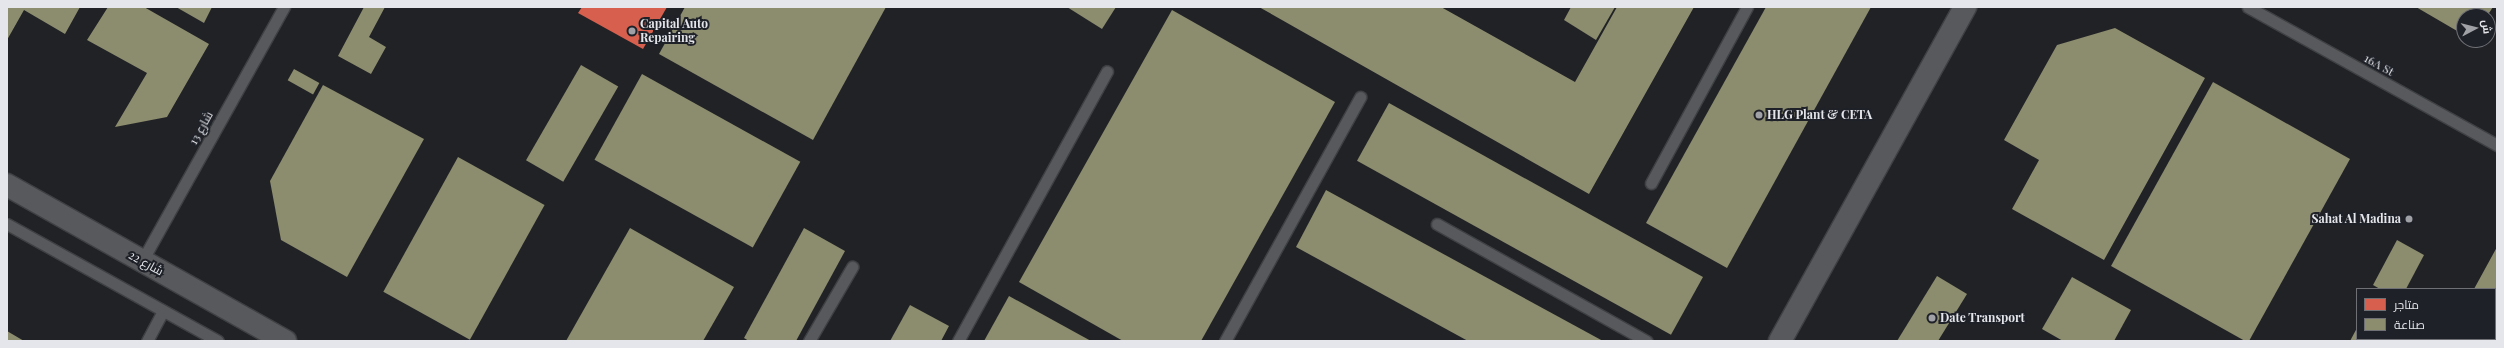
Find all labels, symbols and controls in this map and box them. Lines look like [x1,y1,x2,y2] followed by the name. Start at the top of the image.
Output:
[2456,8,2496,48] north arrow
[640,17,709,45] place label: Capital Auto Repairing
[2479,19,2496,35] text: ش
[627,26,637,36] marker: Capital Auto Repairing
[2362,51,2396,79] street label: 16A St
[1767,108,1872,122] place label: HLG Plant & CETA
[186,109,216,147] street label: شارع 13
[1754,110,1764,120] marker: HLG Plant & CETA
[2311,212,2401,226] place label: Sahat Al Madina
[2404,214,2414,224] marker: Sahat Al Madina
[126,248,166,278] street label: شارع 22
[2356,288,2496,340] legend
[2394,296,2419,312] text: متاجر
[1940,311,2025,325] place label: Date Transport
[1927,313,1937,323] marker: Date Transport
[2394,316,2425,332] text: صناعة

